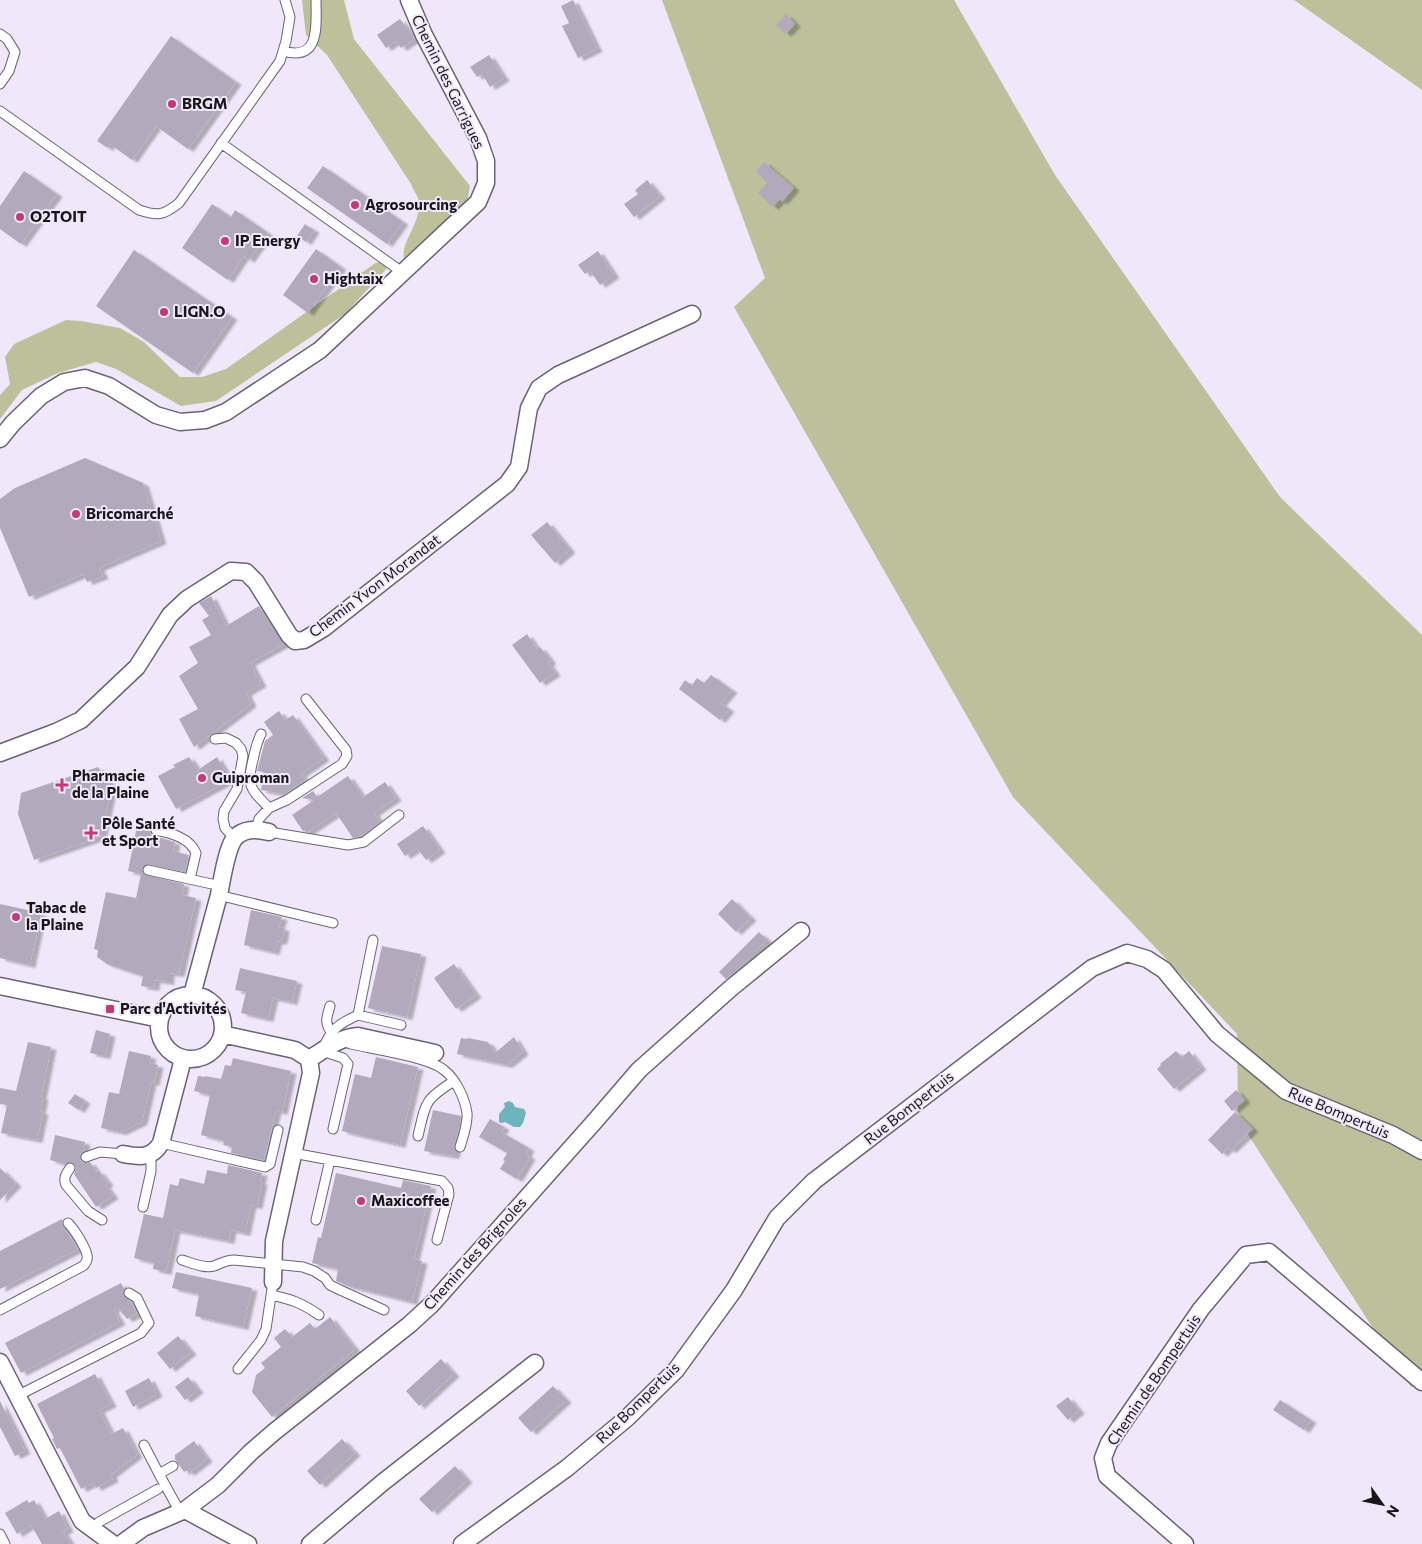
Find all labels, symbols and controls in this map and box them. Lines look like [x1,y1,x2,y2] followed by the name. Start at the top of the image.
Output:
[409,11,489,152] street label: Chemin des Garrigues
[182,94,227,112] place label: BRGM
[166,98,178,110] marker: BRGM
[365,195,457,213] place label: Agrosourcing
[349,199,361,211] marker: Agrosourcing
[30,207,87,225] place label: O2TOIT
[14,211,26,223] marker: O2TOIT
[235,231,301,249] place label: IP Energy
[219,235,231,247] marker: IP Energy
[324,269,384,287] place label: Hightaix
[308,273,320,285] marker: Hightaix
[174,302,225,320] place label: LIGN.O
[158,306,170,318] marker: LIGN.O
[86,504,173,522] place label: Bricomarché
[70,508,82,520] marker: Bricomarché
[305,530,444,641] street label: Chemin Yvon Morandat
[72,766,149,801] place label: Pharmacie de la Plaine
[212,768,289,786] place label: Guiproman
[196,772,208,784] marker: Guiproman
[56,779,68,791] marker: Pharmacie de la Plaine
[102,814,175,849] place label: Pôle Santé et Sport
[84,826,98,840] marker: Pôle Santé et Sport
[26,898,86,933] place label: Tabac de la Plaine
[10,911,22,923] marker: Tabac de la Plaine
[120,999,227,1017] place label: Parc d'Activités
[104,1003,116,1015] marker: Parc d'Activités
[860,1067,957,1148] street label: Rue Bompertuis
[1286,1083,1393,1142] street label: Rue Bompertuis
[371,1191,450,1209] place label: Maxicoffee
[419,1193,530,1313] street label: Chemin des Brignoles
[355,1195,367,1207] marker: Maxicoffee
[1103,1310,1204,1448] street label: Chemin de Bompertuis
[592,1358,683,1447] street label: Rue Bompertuis
[1357,1479,1407,1529] north arrow
[1383,1502,1403,1520] text: N

